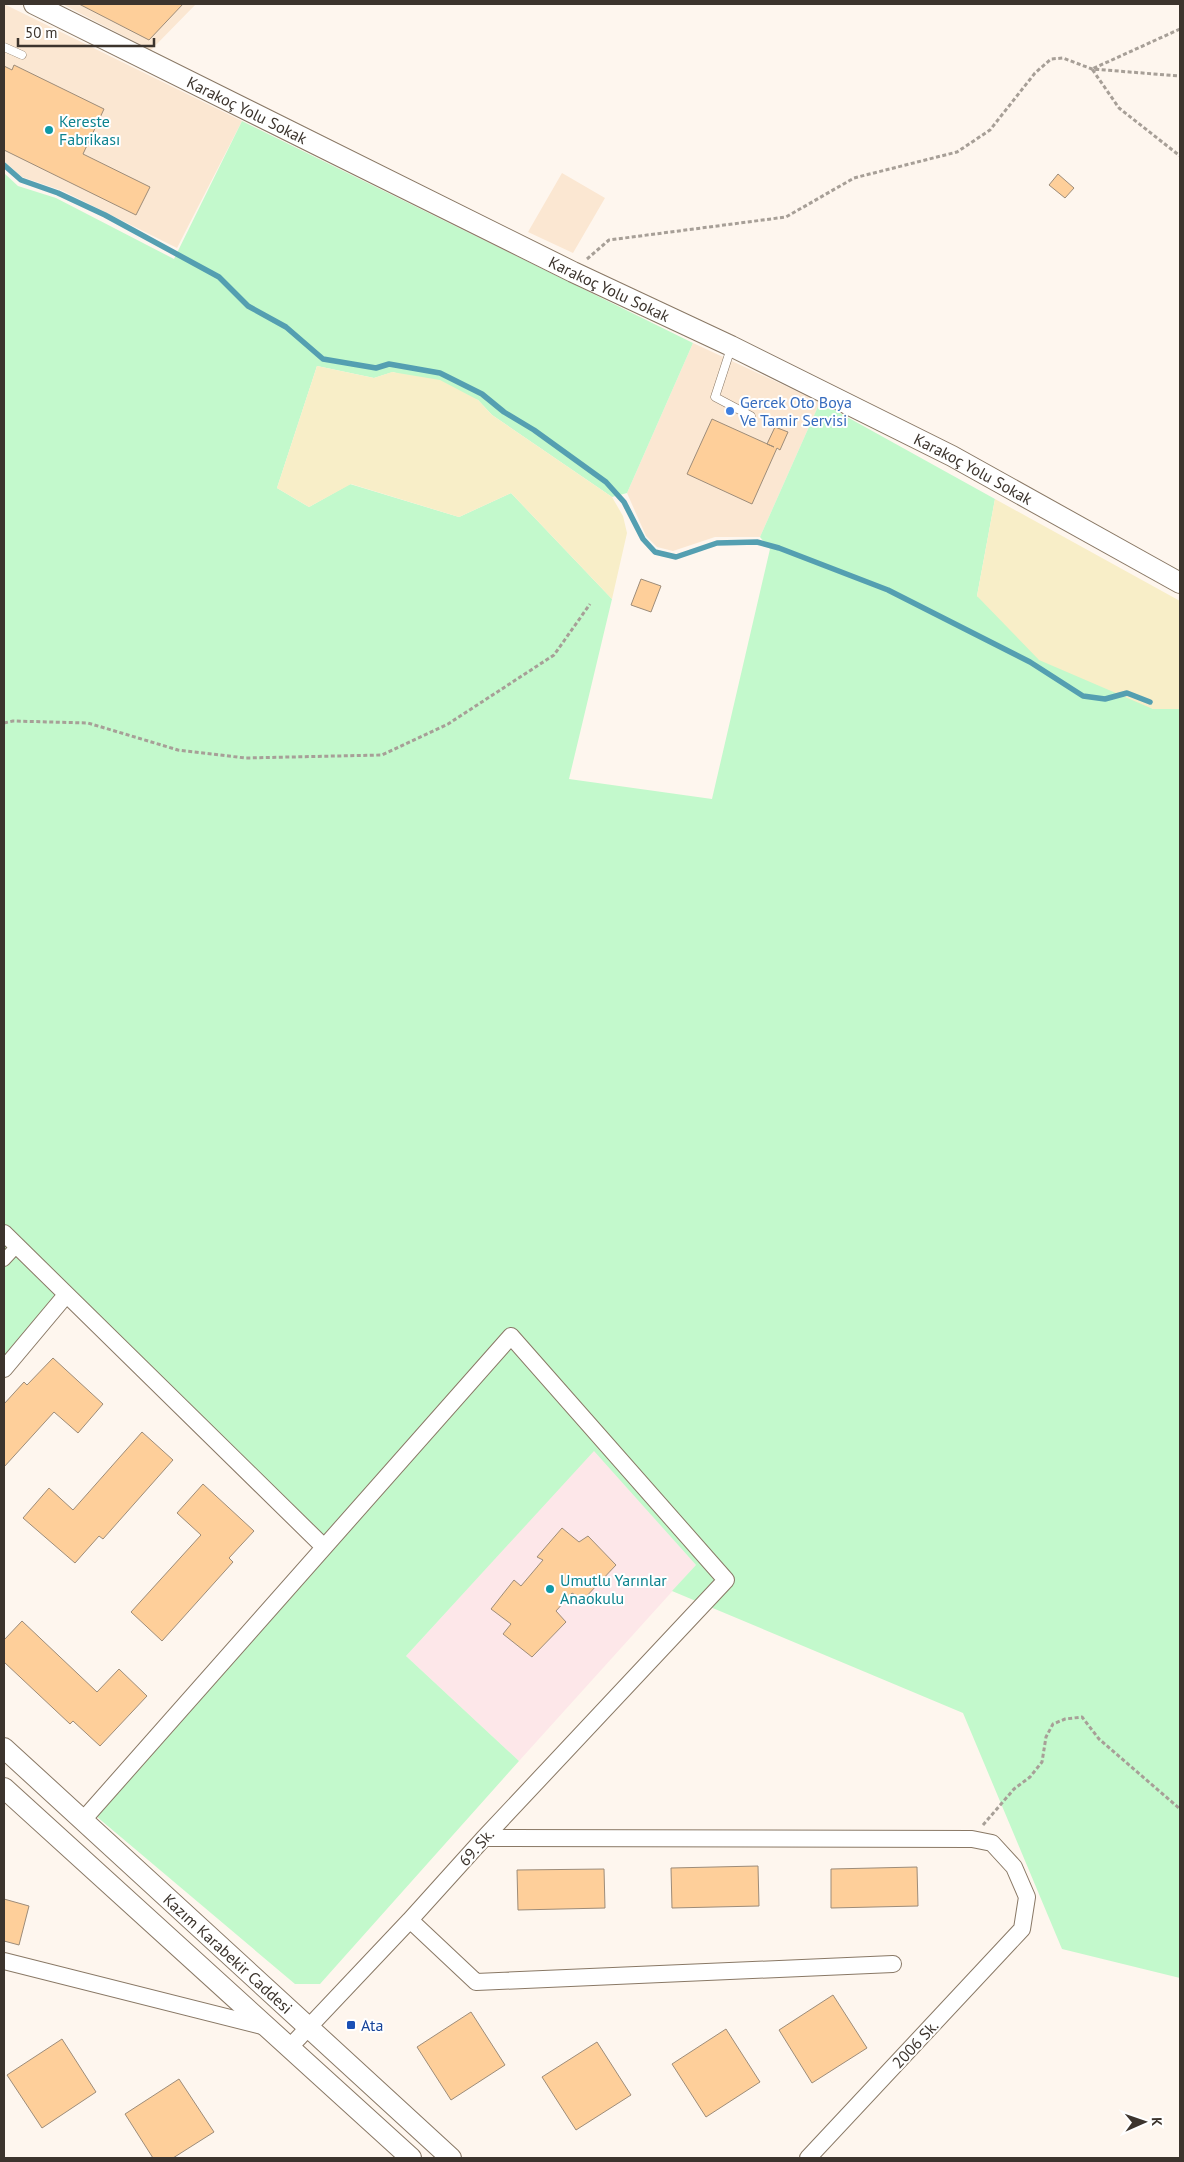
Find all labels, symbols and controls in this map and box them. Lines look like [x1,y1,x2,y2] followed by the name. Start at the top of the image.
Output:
[18,15,154,47] scale bar
[25,23,58,42] text: 50 m
[184,72,311,148] street label: Karakoç Yolu Sokak
[59,111,120,149] place label: Kereste Fabrikası
[43,124,55,136] marker: Kereste Fabrikası
[546,252,673,326] street label: Karakoç Yolu Sokak
[739,392,852,430] place label: Gercek Oto Boya Ve Tamir Servisi
[724,405,736,417] marker: Gercek Oto Boya Ve Tamir Servisi
[911,429,1036,509] street label: Karakoç Yolu Sokak
[560,1570,667,1608] place label: Umutlu Yarınlar Anaokulu
[544,1583,556,1595] marker: Umutlu Yarınlar Anaokulu
[454,1824,498,1870] street label: 69. Sk.
[159,1889,297,2018] street label: Kazım Karabekir Caddesi
[361,2015,383,2035] place label: Ata
[888,2016,942,2072] street label: 2006 Sk.
[345,2019,357,2031] marker: Ata
[1119,2097,1169,2147] north arrow
[1148,2117,1166,2127] text: K

